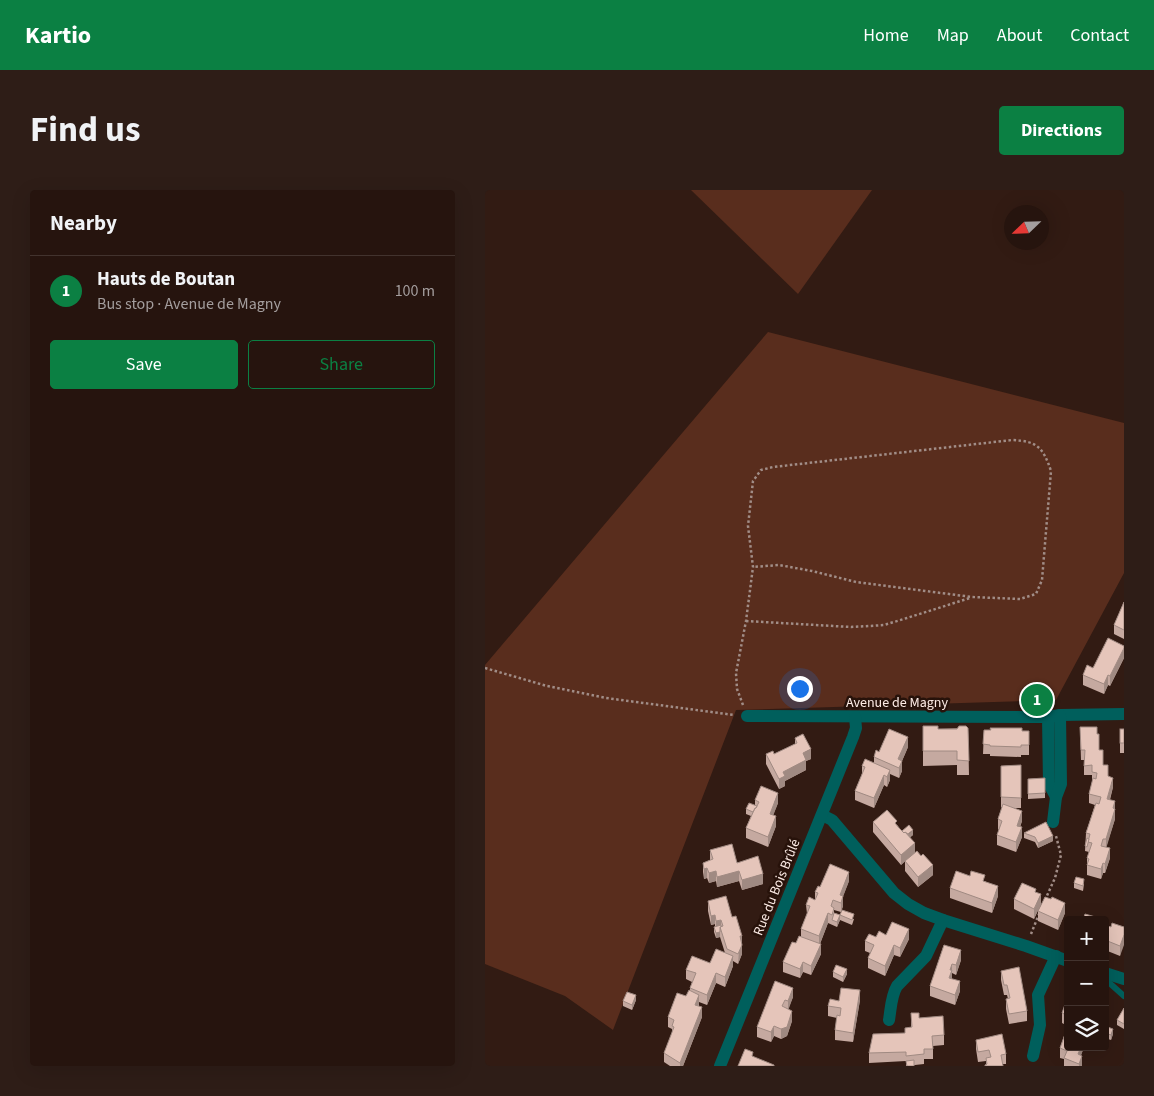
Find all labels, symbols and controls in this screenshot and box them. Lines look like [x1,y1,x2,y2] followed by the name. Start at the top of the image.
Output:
[25,18,91,53] text: Kartio
[863,23,909,48] text: Home
[937,23,969,48] text: Map
[997,23,1042,48] text: About
[1070,23,1129,48] text: Contact
[30,105,140,155] text: Find us
[999,106,1124,155] button: Directions
[1004,205,1049,250] north arrow
[50,208,117,238] text: Nearby
[97,266,235,293] text: Hauts de Boutan
[62,280,70,302] text: 1
[395,280,435,302] text: 100 m
[97,293,281,315] text: Bus stop · Avenue de Magny
[50,340,238,389] button: Save
[248,340,435,389] button: Share
[787,676,813,702] your location
[1021,681,1053,719] pin: 1
[846,693,948,713] street label: Avenue de Magny
[748,836,805,939] street label: Rue du Bois Brûlé
[1064,916,1109,1051] map controls
[1064,916,1109,961] button: +
[1064,961,1109,1006] button: −
[1064,1006,1109,1051] button: layers

